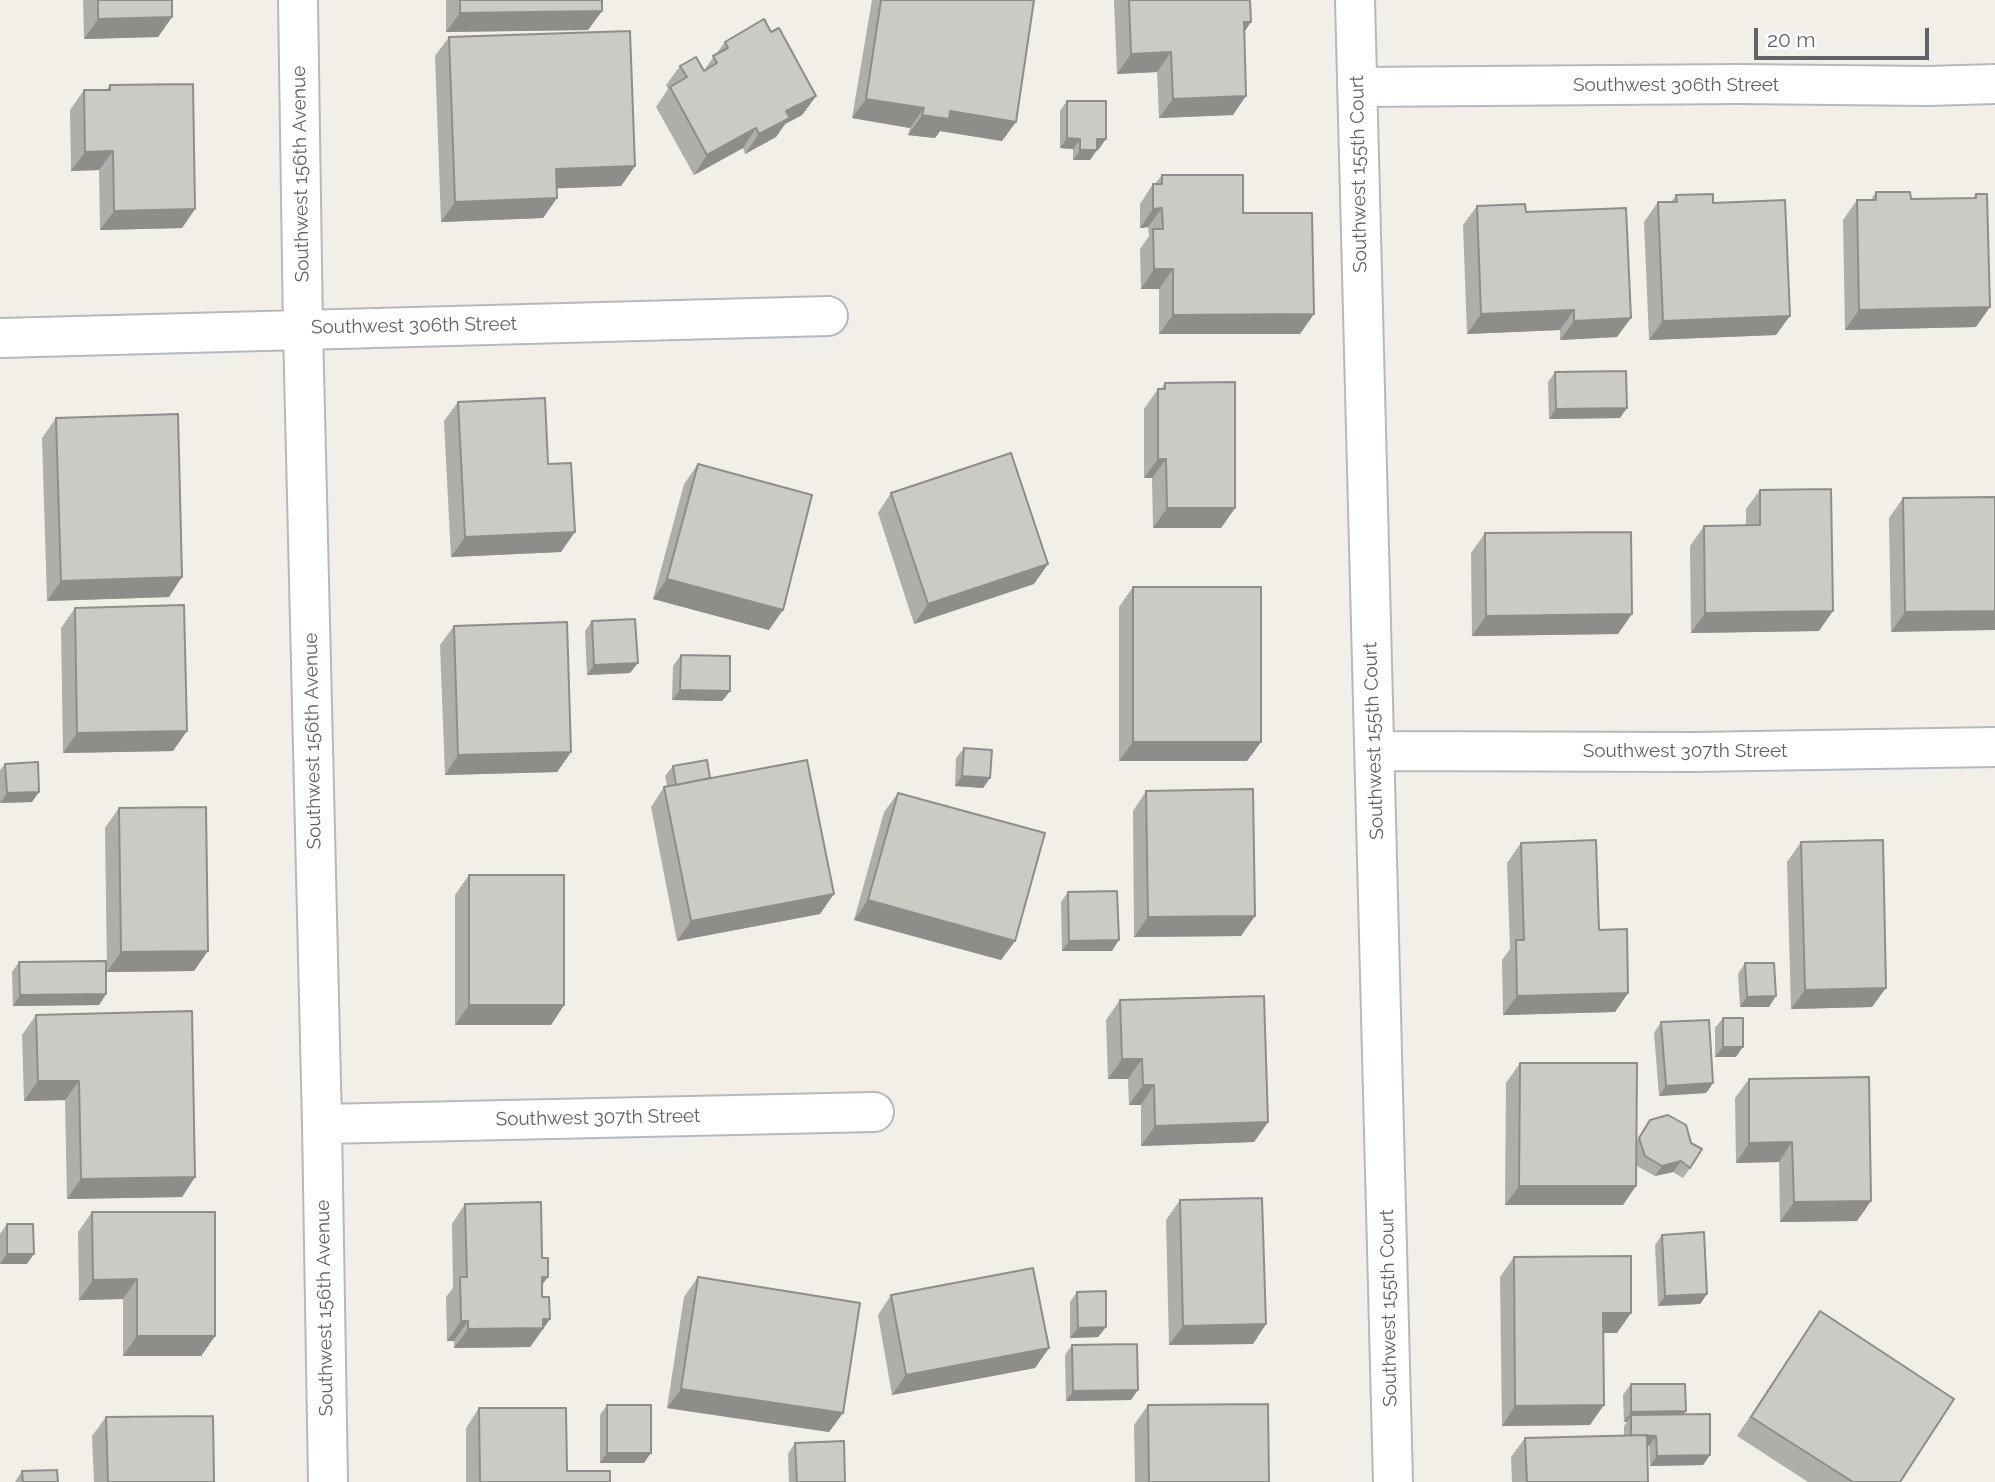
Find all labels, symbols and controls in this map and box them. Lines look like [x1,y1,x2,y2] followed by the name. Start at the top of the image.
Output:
[1757,14,1932,58] scale bar
[1767,27,1815,52] text: 20 m
[288,65,314,283] street label: Southwest 156th Avenue
[1573,74,1779,96] street label: Southwest 306th Street
[1346,75,1372,273] street label: Southwest 155th Court
[311,313,517,339] street label: Southwest 306th Street
[300,632,326,850] street label: Southwest 156th Avenue
[1359,642,1389,840] street label: Southwest 155th Court
[1583,740,1787,762] street label: Southwest 307th Street
[495,1105,701,1131] street label: Southwest 307th Street
[312,1199,338,1417] street label: Southwest 156th Avenue
[1376,1209,1402,1407] street label: Southwest 155th Court

